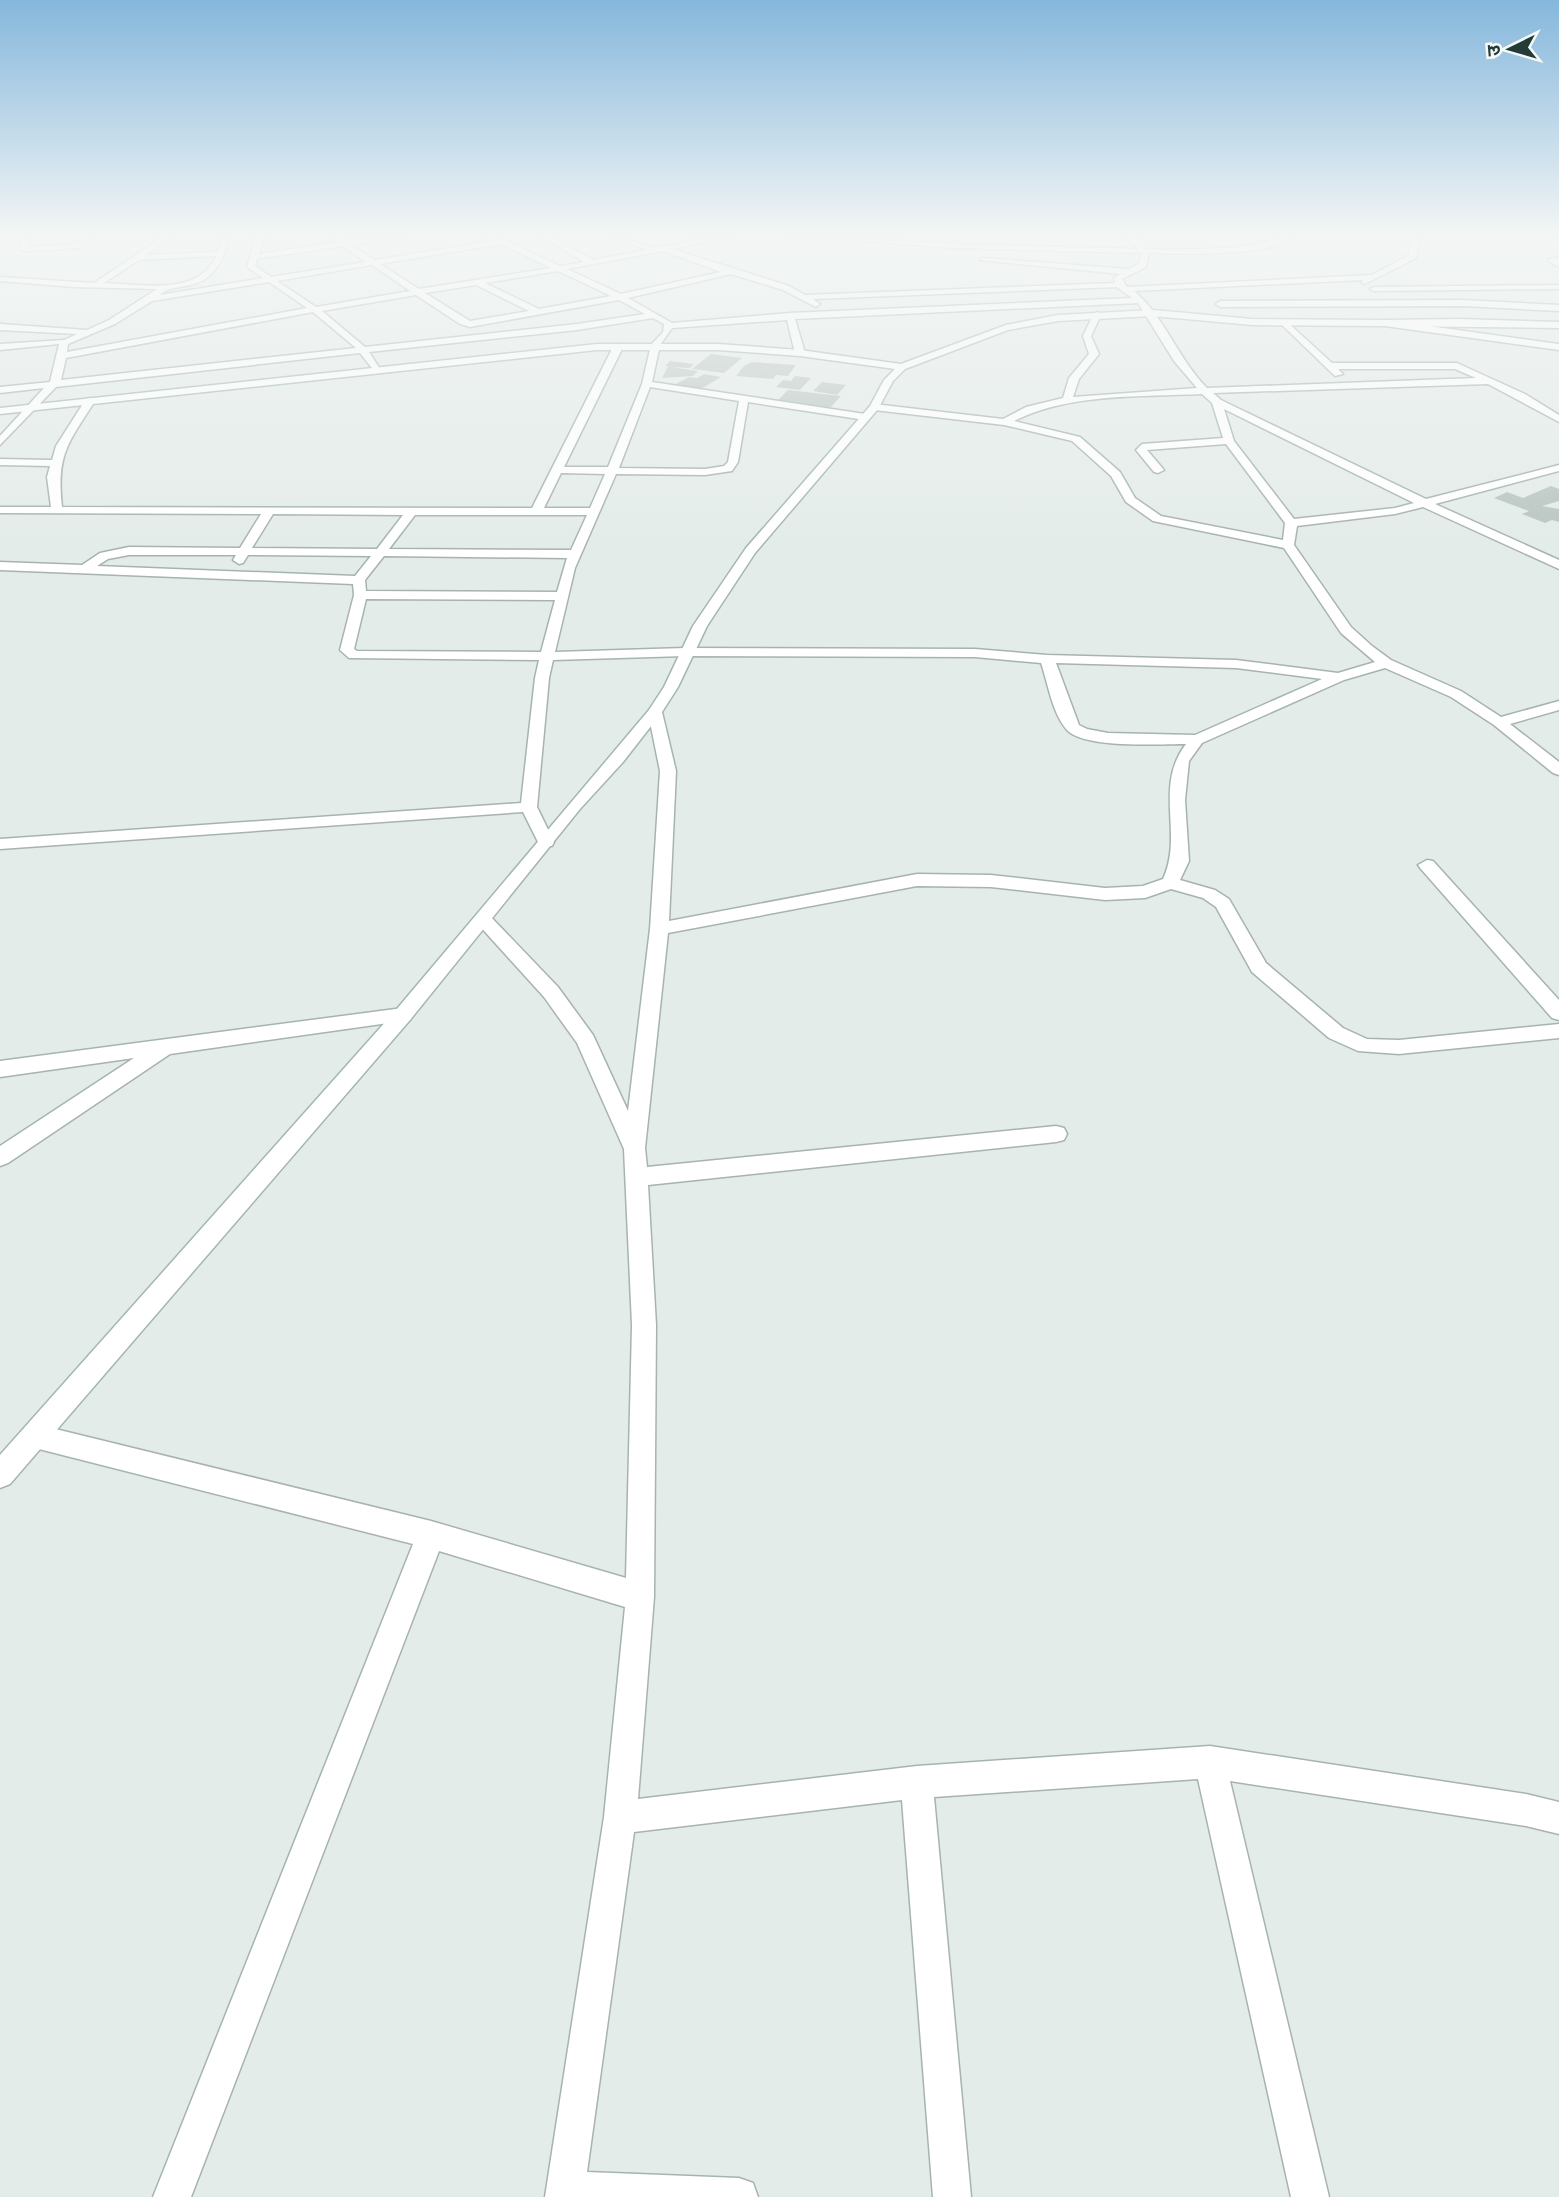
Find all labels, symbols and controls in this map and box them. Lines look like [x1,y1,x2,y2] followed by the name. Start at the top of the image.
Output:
[1475,14,1545,84] north arrow
[1478,43,1507,57] text: उ

